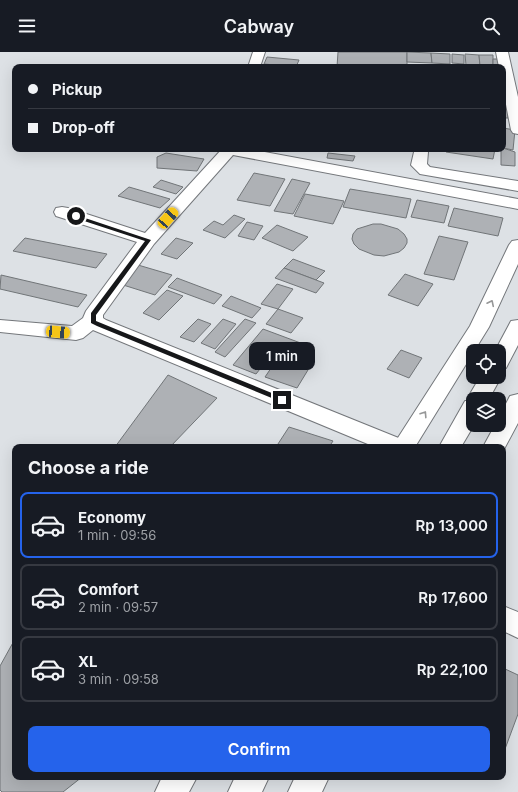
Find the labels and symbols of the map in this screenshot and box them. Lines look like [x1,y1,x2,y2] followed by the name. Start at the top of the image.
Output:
[156,205,180,231] car
[67,207,85,225] route start
[486,300,494,307] one-way arrow
[46,325,70,339] car
[249,342,315,370] callout: 1 min
[273,391,291,409] route end
[419,411,426,418] one-way arrow

